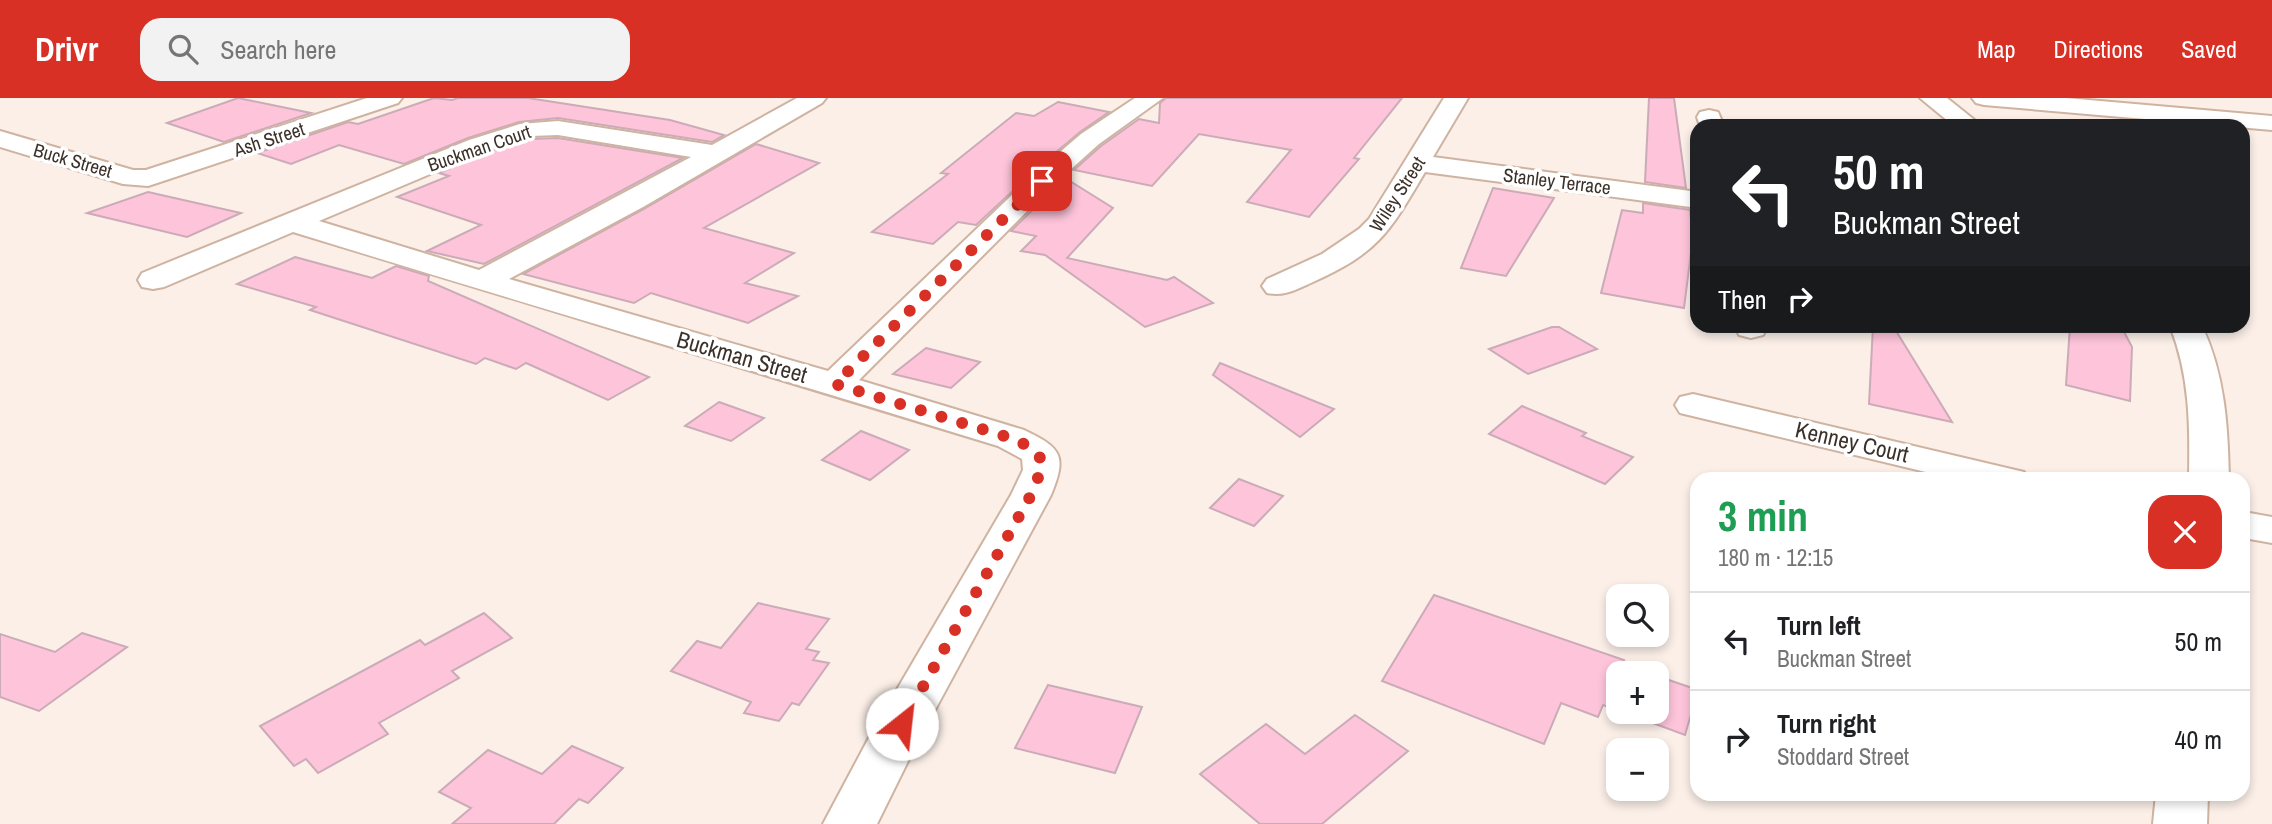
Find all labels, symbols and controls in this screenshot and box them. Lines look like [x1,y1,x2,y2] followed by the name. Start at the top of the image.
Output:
[140,18,630,81] search box
[35,27,98,71] text: Drivr
[164,30,202,68] icon: search
[220,32,336,67] text: Search here
[1977,33,2015,65] text: Map
[2053,33,2143,65] text: Directions
[2181,33,2237,65] text: Saved
[229,115,308,163] street label: Ash Street
[424,118,535,178] street label: Buckman Court
[31,136,116,184] street label: Buck Street
[1833,138,1925,204] text: 50 m
[1718,147,1809,238] icon: left
[1012,151,1072,211] pin
[1363,151,1431,237] street label: Wiley Street
[1023,162,1061,200] icon: arrive
[1502,162,1612,200] street label: Stanley Terrace
[1833,201,2020,244] text: Buckman Street
[1781,280,1819,318] icon: right
[1718,282,1767,317] text: Then
[673,323,811,390] street label: Buckman Street
[1792,413,1912,470] street label: Kenney Court
[1718,488,1808,544] text: 3 min
[2148,495,2222,569] button: close
[1718,542,1833,573] text: 180 m · 12:15
[1606,584,1669,801] map controls
[1606,584,1669,647] button: search
[1777,608,1861,643] text: Turn left
[1718,622,1756,660] icon: left
[2175,624,2222,659] text: 50 m
[1777,643,1911,674] text: Buckman Street
[1606,661,1669,724] button: +
[865,687,939,761] position arrow
[1777,706,1876,741] text: Turn right
[1718,720,1756,758] icon: right
[2175,722,2222,757] text: 40 m
[1606,738,1669,801] button: −
[1777,741,1909,772] text: Stoddard Street

